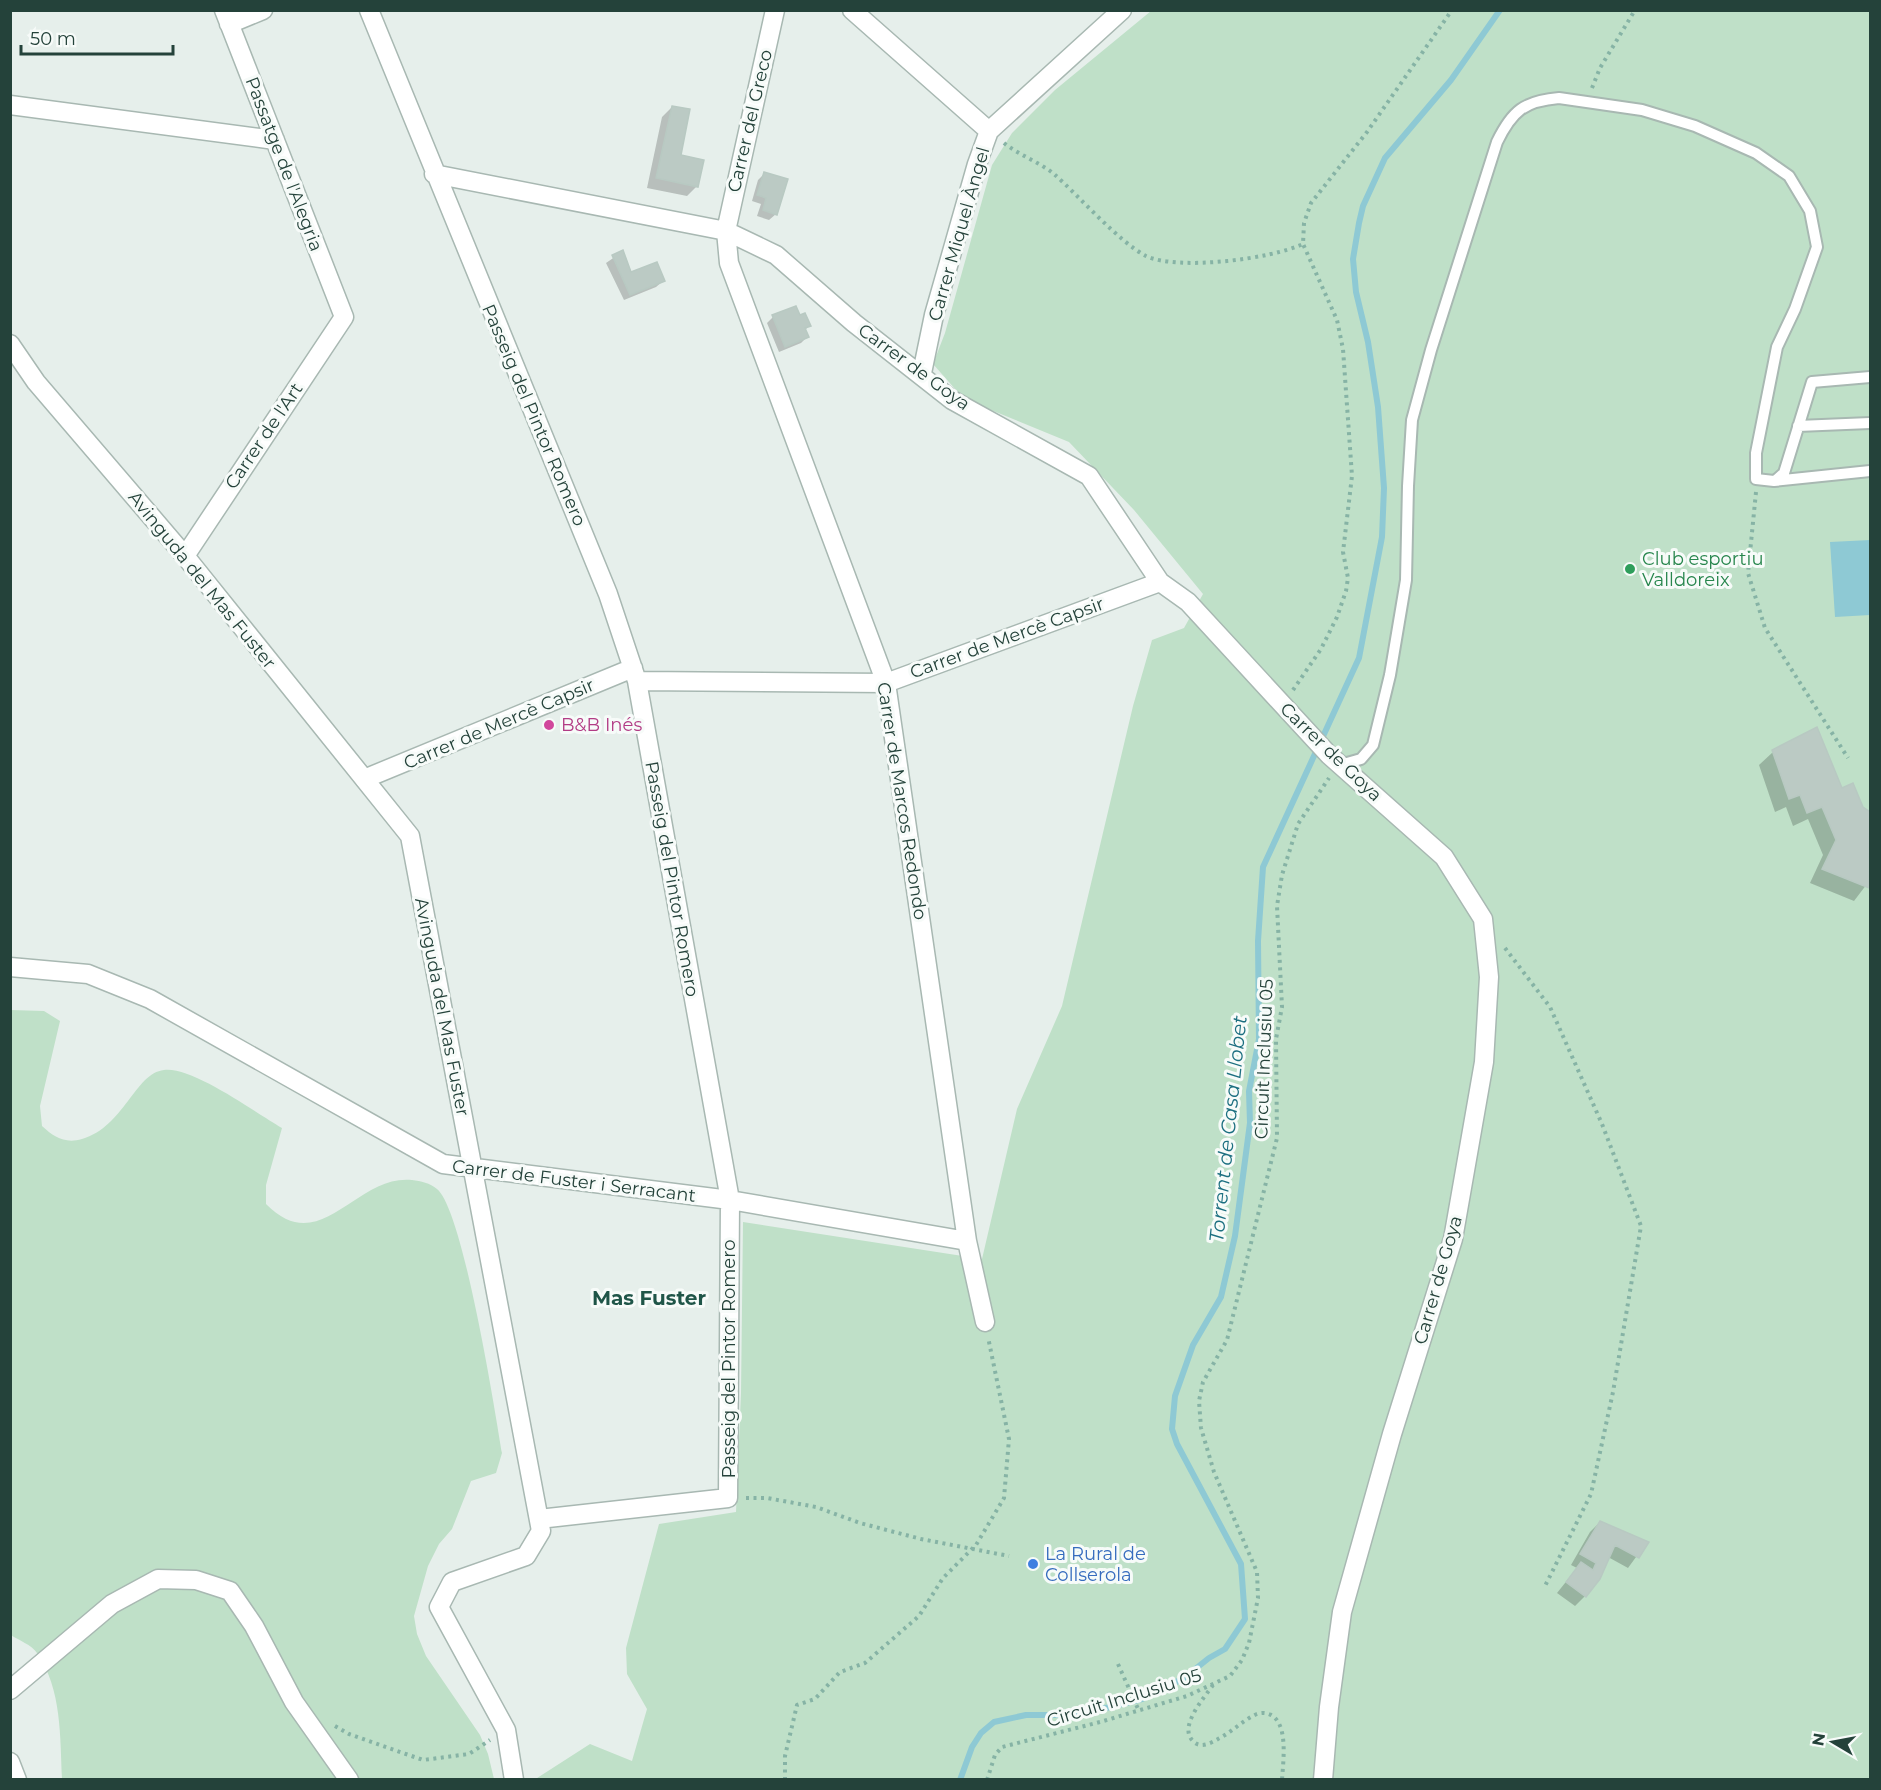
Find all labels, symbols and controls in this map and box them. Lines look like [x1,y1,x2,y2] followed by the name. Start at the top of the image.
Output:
[21,18,172,56] scale bar
[30,28,76,50] text: 50 m
[723,47,777,195] street label: Carrer del Greco
[241,74,327,254] street label: Passatge de l'Alegria
[924,144,994,324] street label: Carrer Miquel Àngel
[477,301,591,529] street label: Passeig del Pintor Romero
[854,319,974,415] street label: Carrer de Goya
[220,379,308,493] street label: Carrer de l'Art
[124,487,280,673] street label: Avinguda del Mas Fuster
[1642,548,1764,591] place label: Club esportiu Valldoreix
[1623,562,1637,576] marker: Club esportiu Valldoreix
[907,593,1107,683] street label: Carrer de Mercè Capsir
[400,674,598,774] street label: Carrer de Mercè Capsir
[872,681,932,921] street label: Carrer de Marcos Redondo
[1276,698,1386,806] street label: Carrer de Goya
[561,714,642,736] place label: B&B Inés
[542,718,556,732] marker: B&B Inés
[640,759,704,999] street label: Passeig del Pintor Romero
[410,896,474,1118] street label: Avinguda del Mas Fuster
[1250,978,1278,1140] street label: Circuit Inclusiu 05
[1204,1014,1252,1244] water label: Torrent de Casa Llobet
[451,1155,697,1207] street label: Carrer de Fuster i Serracant
[1409,1213,1467,1347] street label: Carrer de Goya
[718,1240,740,1478] street label: Passeig del Pintor Romero
[592,1286,706,1310] district label: Mas Fuster
[1045,1543,1146,1586] place label: La Rural de Collserola
[1026,1557,1040,1571] marker: La Rural de Collserola
[1044,1664,1204,1732] street label: Circuit Inclusiu 05
[1803,1712,1863,1772] north arrow
[1808,1731,1829,1748] text: N

